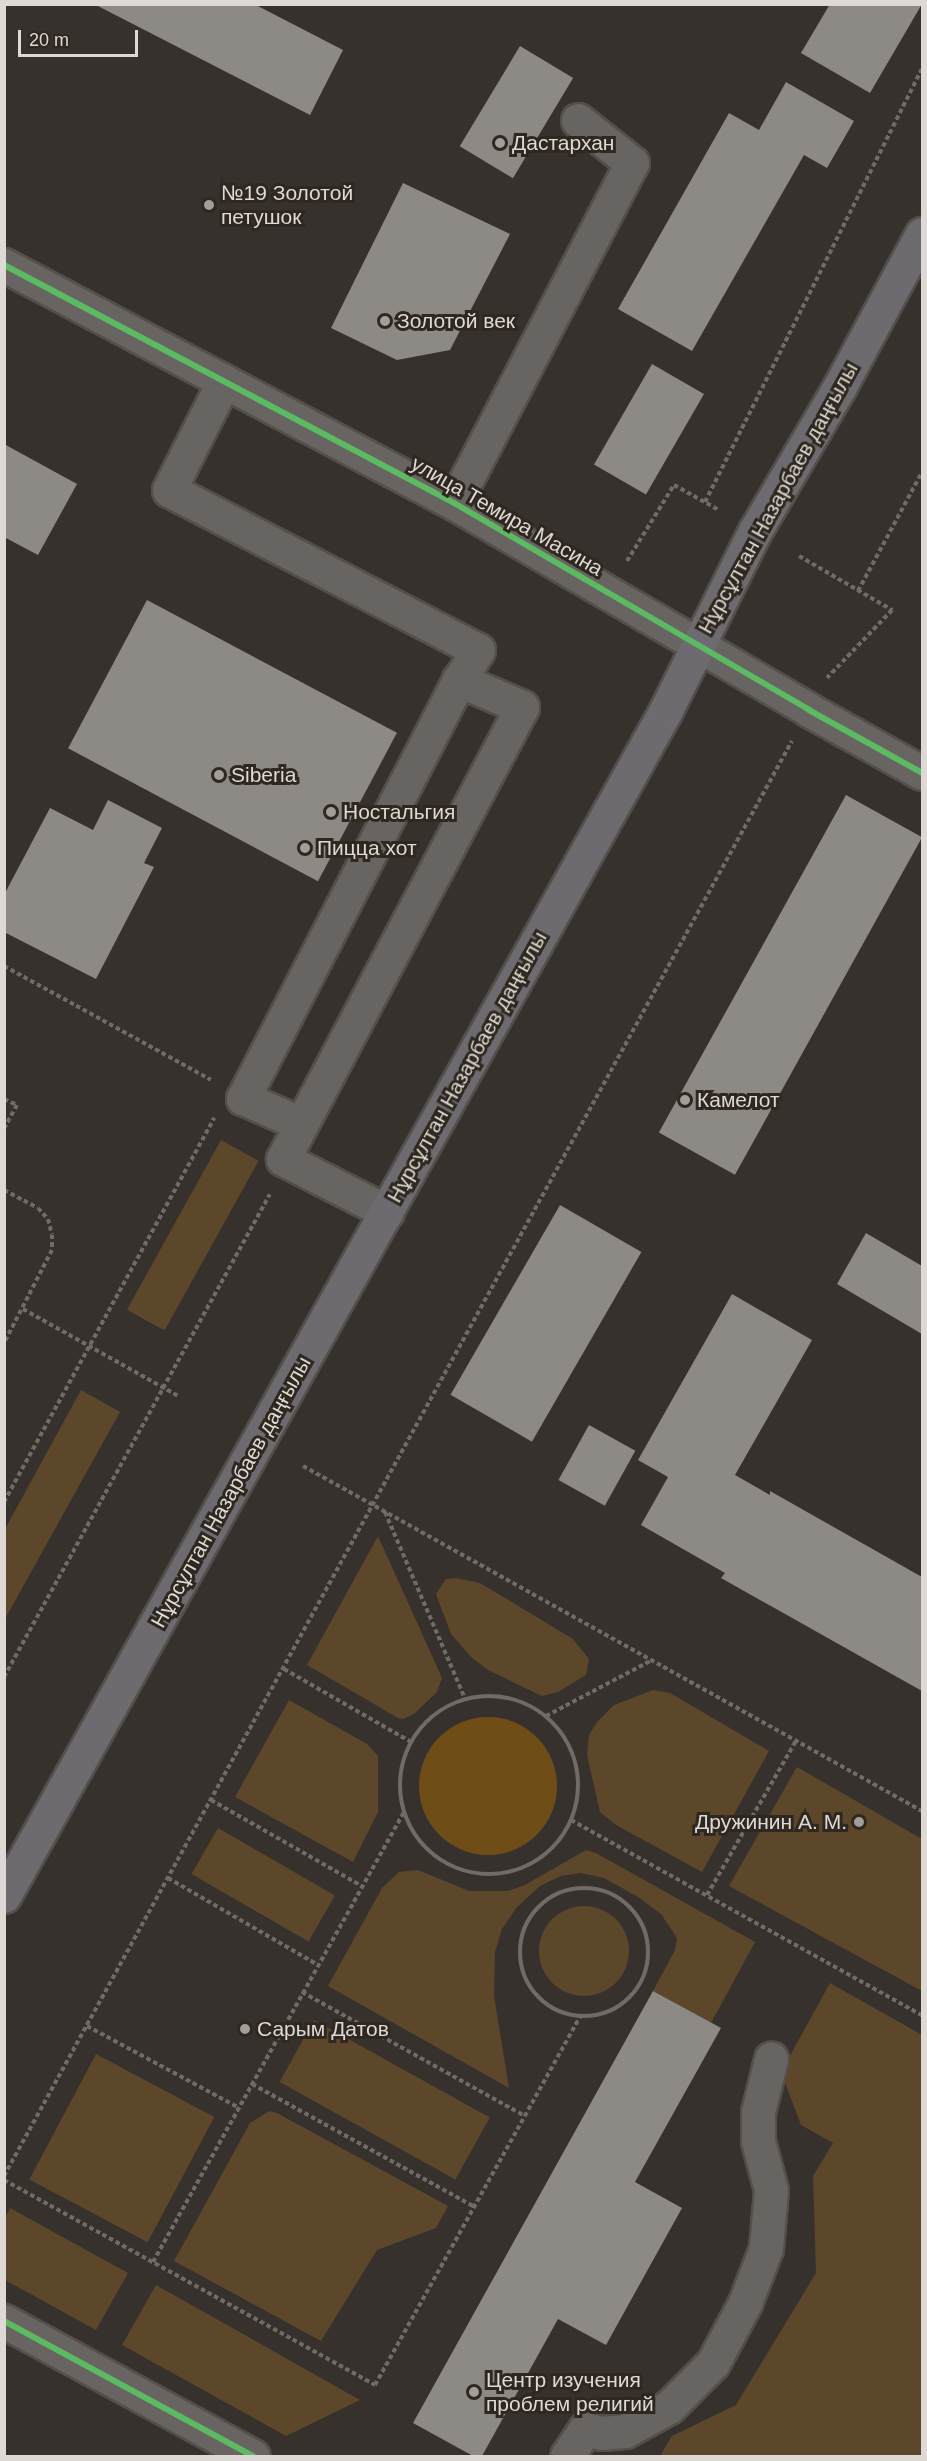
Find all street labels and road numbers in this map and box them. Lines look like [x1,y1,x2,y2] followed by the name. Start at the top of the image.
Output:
[693,358,863,638] street label: Нұрсұлтан Назарбаев даңғылы
[407,451,607,581] street label: улица Темира Масина
[382,927,552,1207] street label: Нұрсұлтан Назарбаев даңғылы
[146,1352,316,1632] street label: Нұрсұлтан Назарбаев даңғылы

